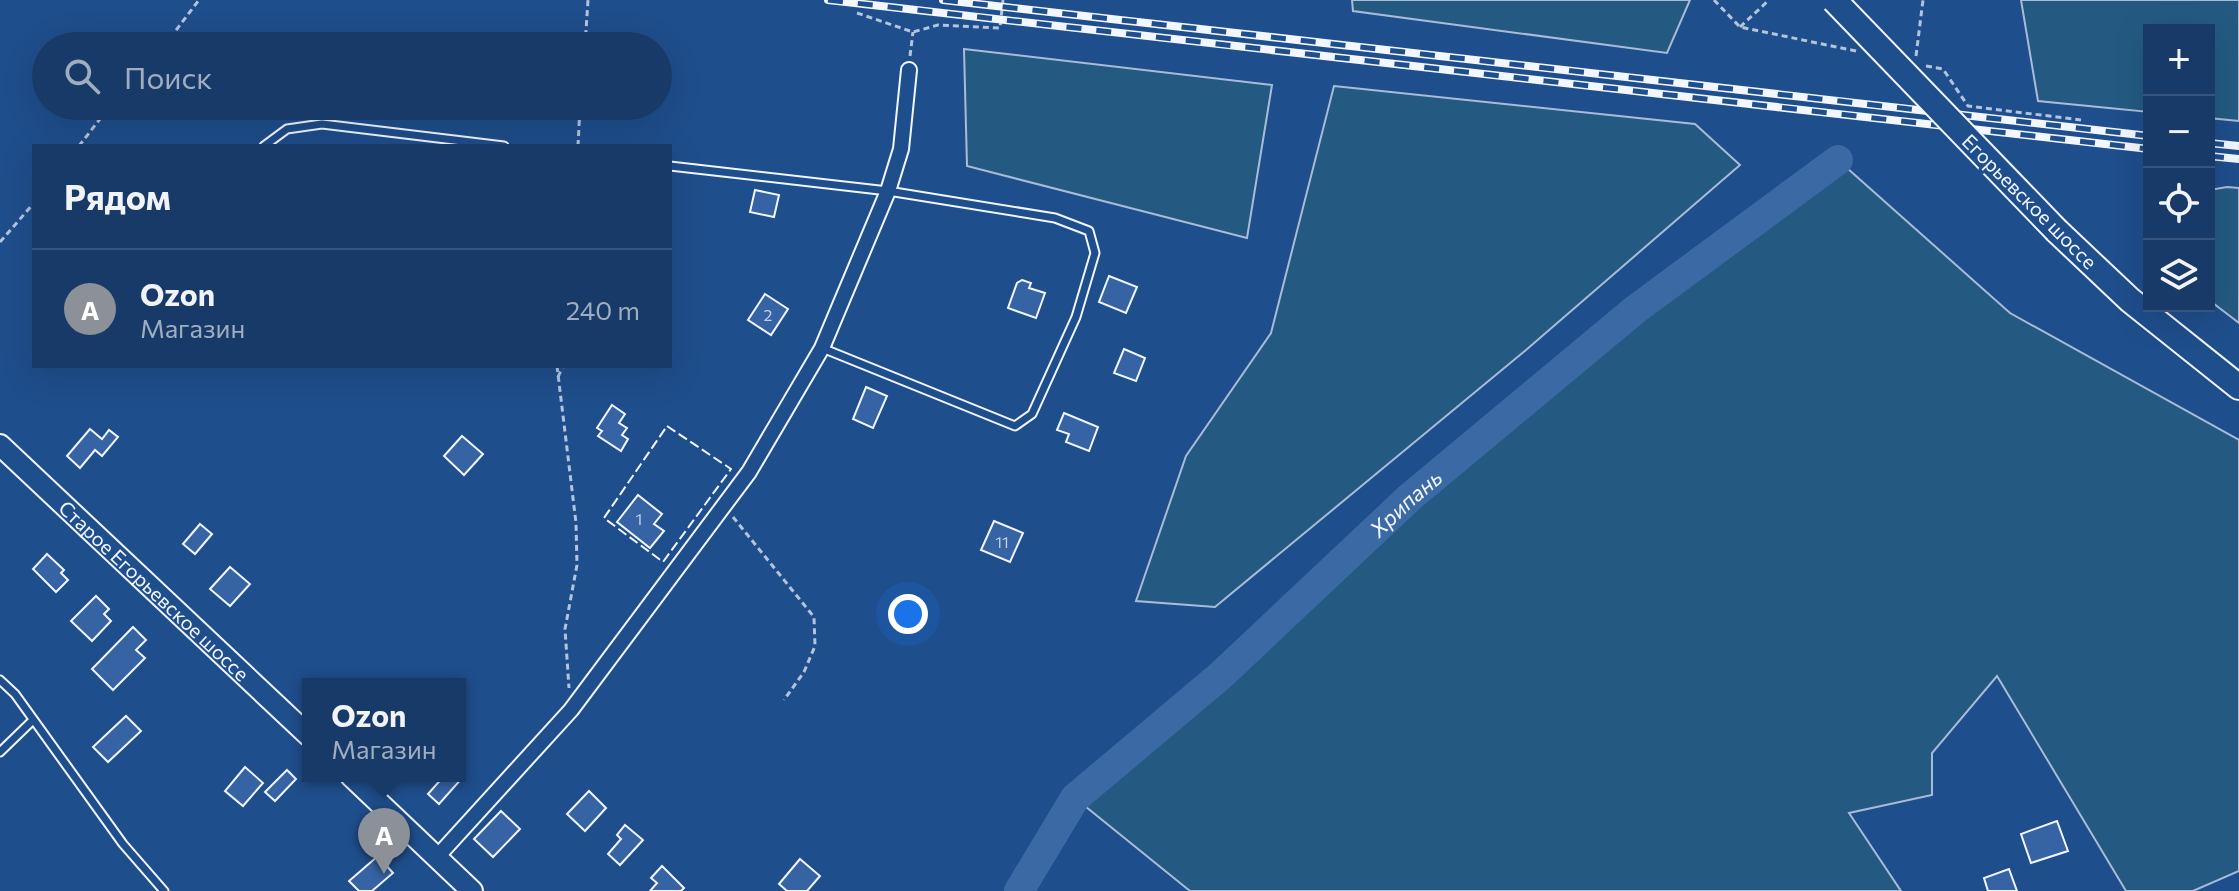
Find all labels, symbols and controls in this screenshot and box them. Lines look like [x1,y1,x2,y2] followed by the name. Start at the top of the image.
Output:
[2143,24,2215,312] map controls
[2143,24,2215,96] button: +
[32,32,672,120] search box
[60,54,104,98] icon: search
[124,58,212,95] text: Поиск
[2143,96,2215,168] button: −
[1958,129,2102,273] street label: Егорьевское шоссе
[2143,168,2215,240] button: locate
[64,175,171,217] text: Рядом
[2143,240,2215,312] button: layers
[140,275,215,312] text: Ozon
[81,294,99,325] text: A
[566,294,640,325] text: 240 m
[764,305,773,324] house number: 2
[140,312,245,343] text: Магазин
[1363,463,1447,543] water label: Хрипань
[54,495,254,686] street label: Старое Егорьевское шоссе
[636,509,642,528] house number: 1
[995,532,1009,551] house number: 11
[888,594,928,634] your location
[302,678,466,782] popup
[331,696,406,733] text: Ozon
[331,733,437,764] text: Магазин
[358,808,410,874] pin: A

